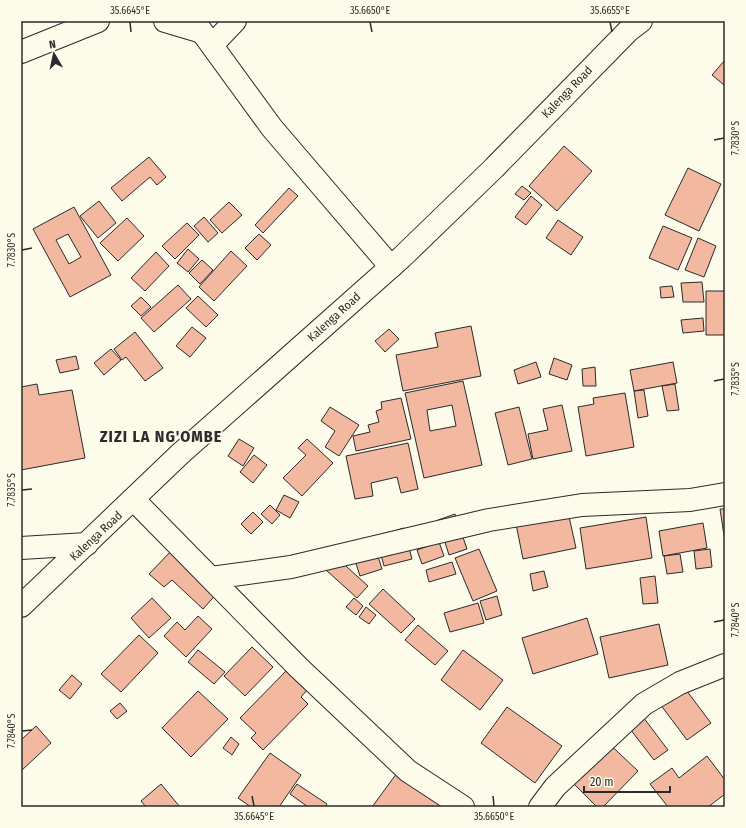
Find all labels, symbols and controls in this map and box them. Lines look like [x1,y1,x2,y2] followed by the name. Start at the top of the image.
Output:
[110,5,150,17] text: 35.6645°E
[350,5,390,17] text: 35.6650°E
[590,5,630,17] text: 35.6655°E
[34,34,74,74] north arrow
[48,38,57,52] text: N
[539,63,595,121] street label: Kalenga Road
[730,121,742,155] text: 7.7830°S
[6,233,18,267] text: 7.7830°S
[305,290,363,344] street label: Kalenga Road
[730,362,742,396] text: 7.7835°S
[100,427,222,446] district label: ZIZI LA NG'OMBE
[6,473,18,507] text: 7.7835°S
[67,508,125,564] street label: Kalenga Road
[730,603,742,637] text: 7.7840°S
[6,714,18,748] text: 7.7840°S
[584,768,670,794] scale bar
[590,775,614,789] text: 20 m
[234,811,274,823] text: 35.6645°E
[474,811,514,823] text: 35.6650°E

